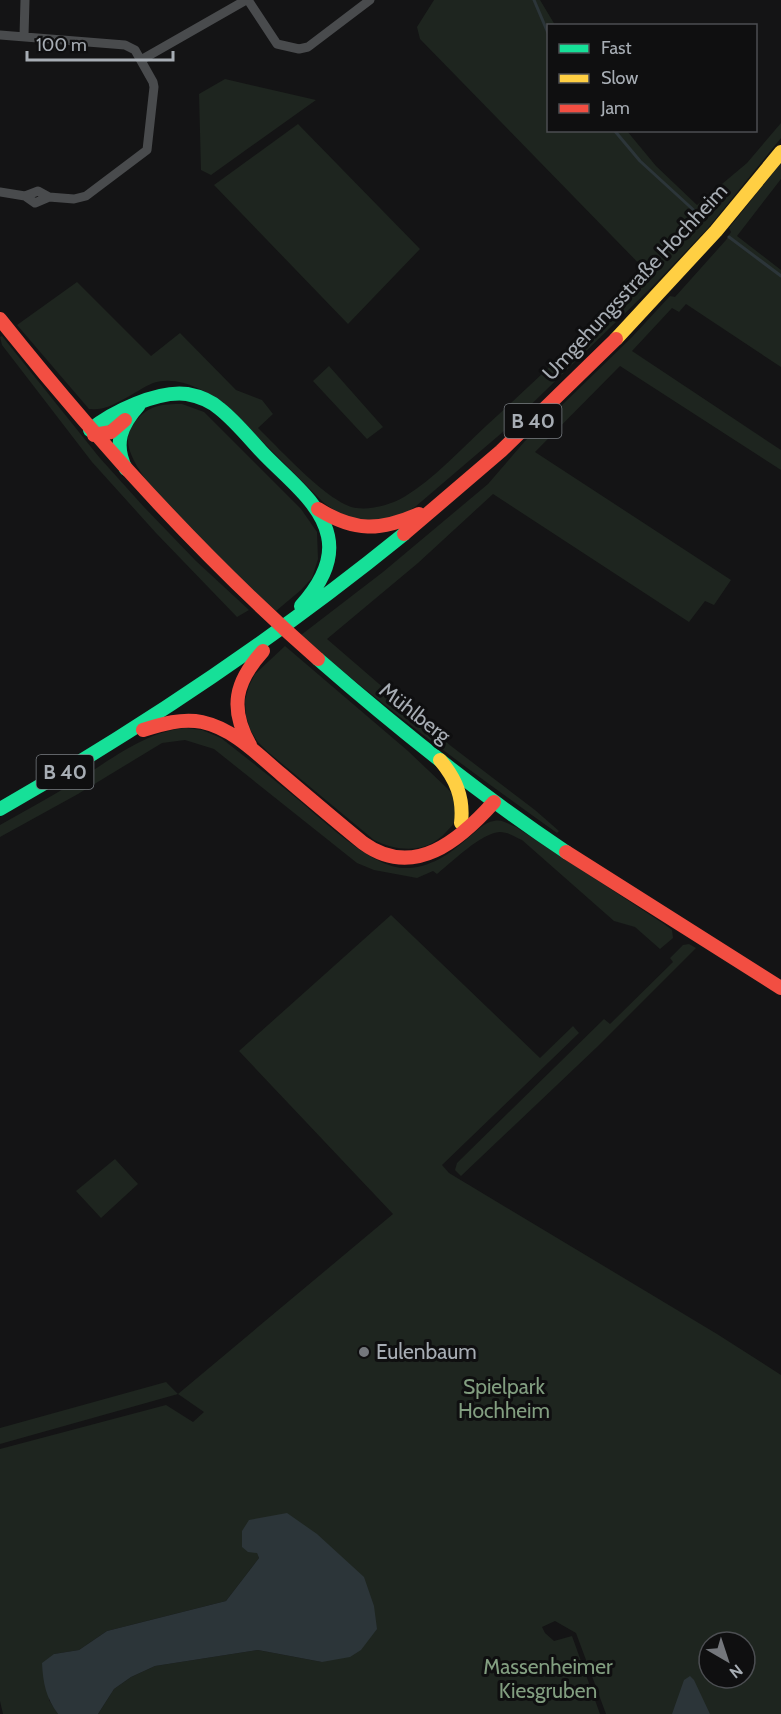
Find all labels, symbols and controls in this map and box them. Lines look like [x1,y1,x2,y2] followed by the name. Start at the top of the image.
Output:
[27,24,172,62] scale bar
[547,24,757,132] legend
[36,34,87,56] text: 100 m
[601,37,632,59] text: Fast
[601,67,638,89] text: Slow
[600,97,630,119] text: Jam
[537,178,732,385] street label: Umgehungsstraße Hochheim
[504,404,562,438] road number: B 40
[375,677,456,748] street label: Mühlberg
[36,755,94,789] road number: B 40
[376,1339,477,1364] place label: Eulenbaum
[357,1345,371,1359] marker: Eulenbaum
[458,1374,550,1423] park label: Spielpark Hochheim
[697,1630,757,1690] north arrow
[483,1654,613,1703] park label: Massenheimer Kiesgruben
[726,1660,746,1682] text: N

